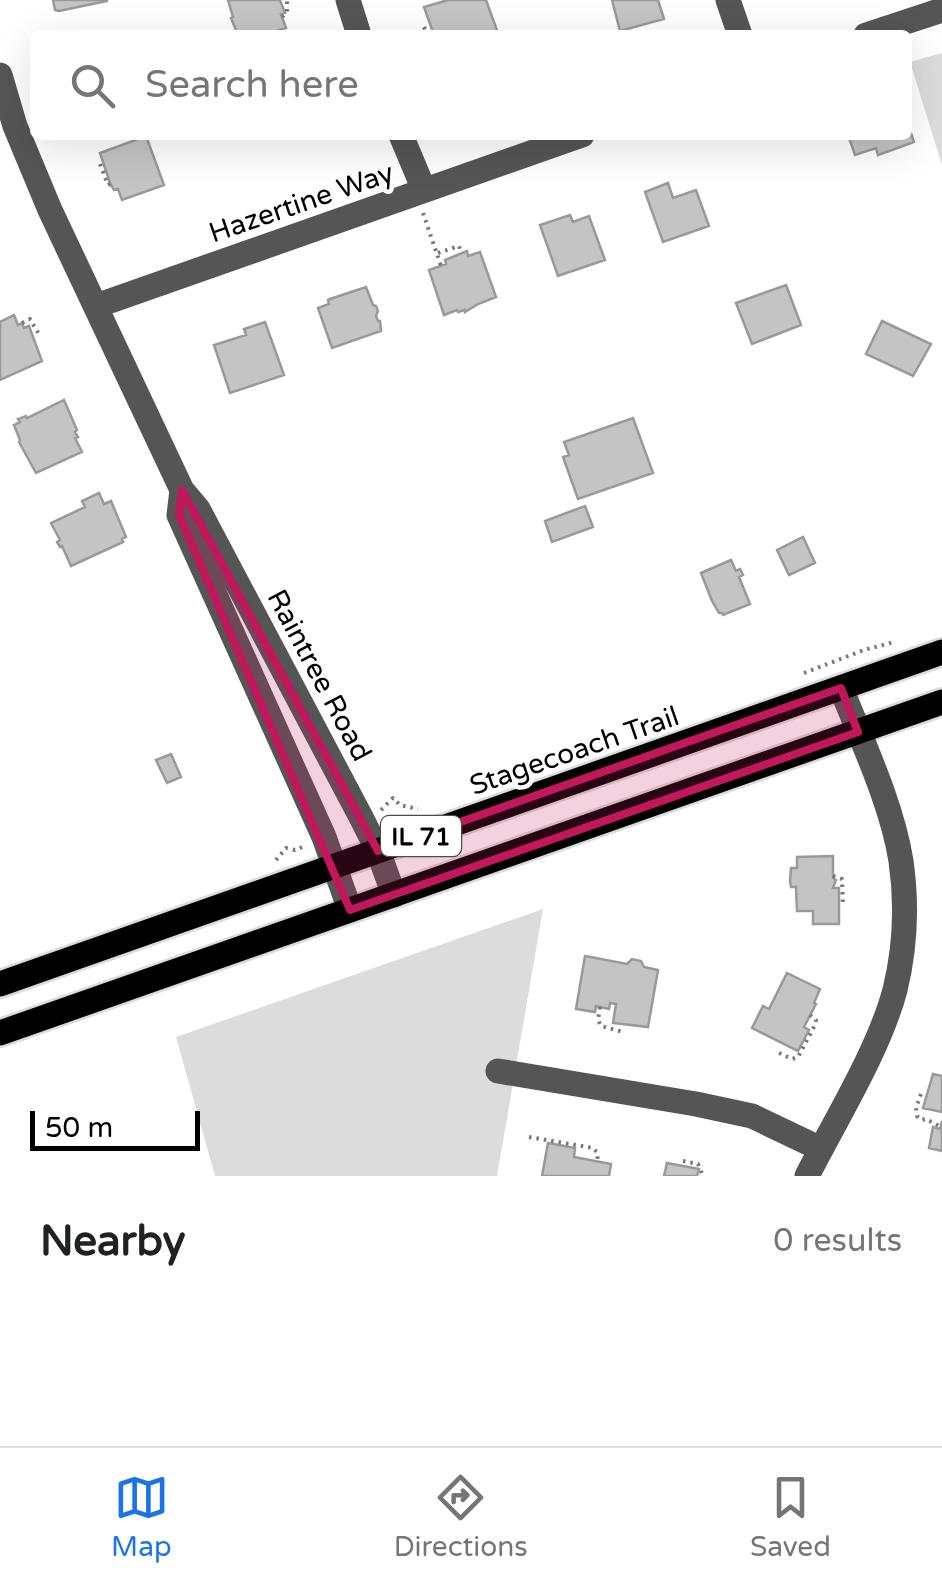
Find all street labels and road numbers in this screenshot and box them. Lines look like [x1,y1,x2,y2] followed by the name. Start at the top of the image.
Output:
[205,155,398,250] street label: Hazertine Way
[260,584,379,767] street label: Raintree Road
[465,699,683,803] street label: Stagecoach Trail
[381,816,461,856] road number: IL 71

